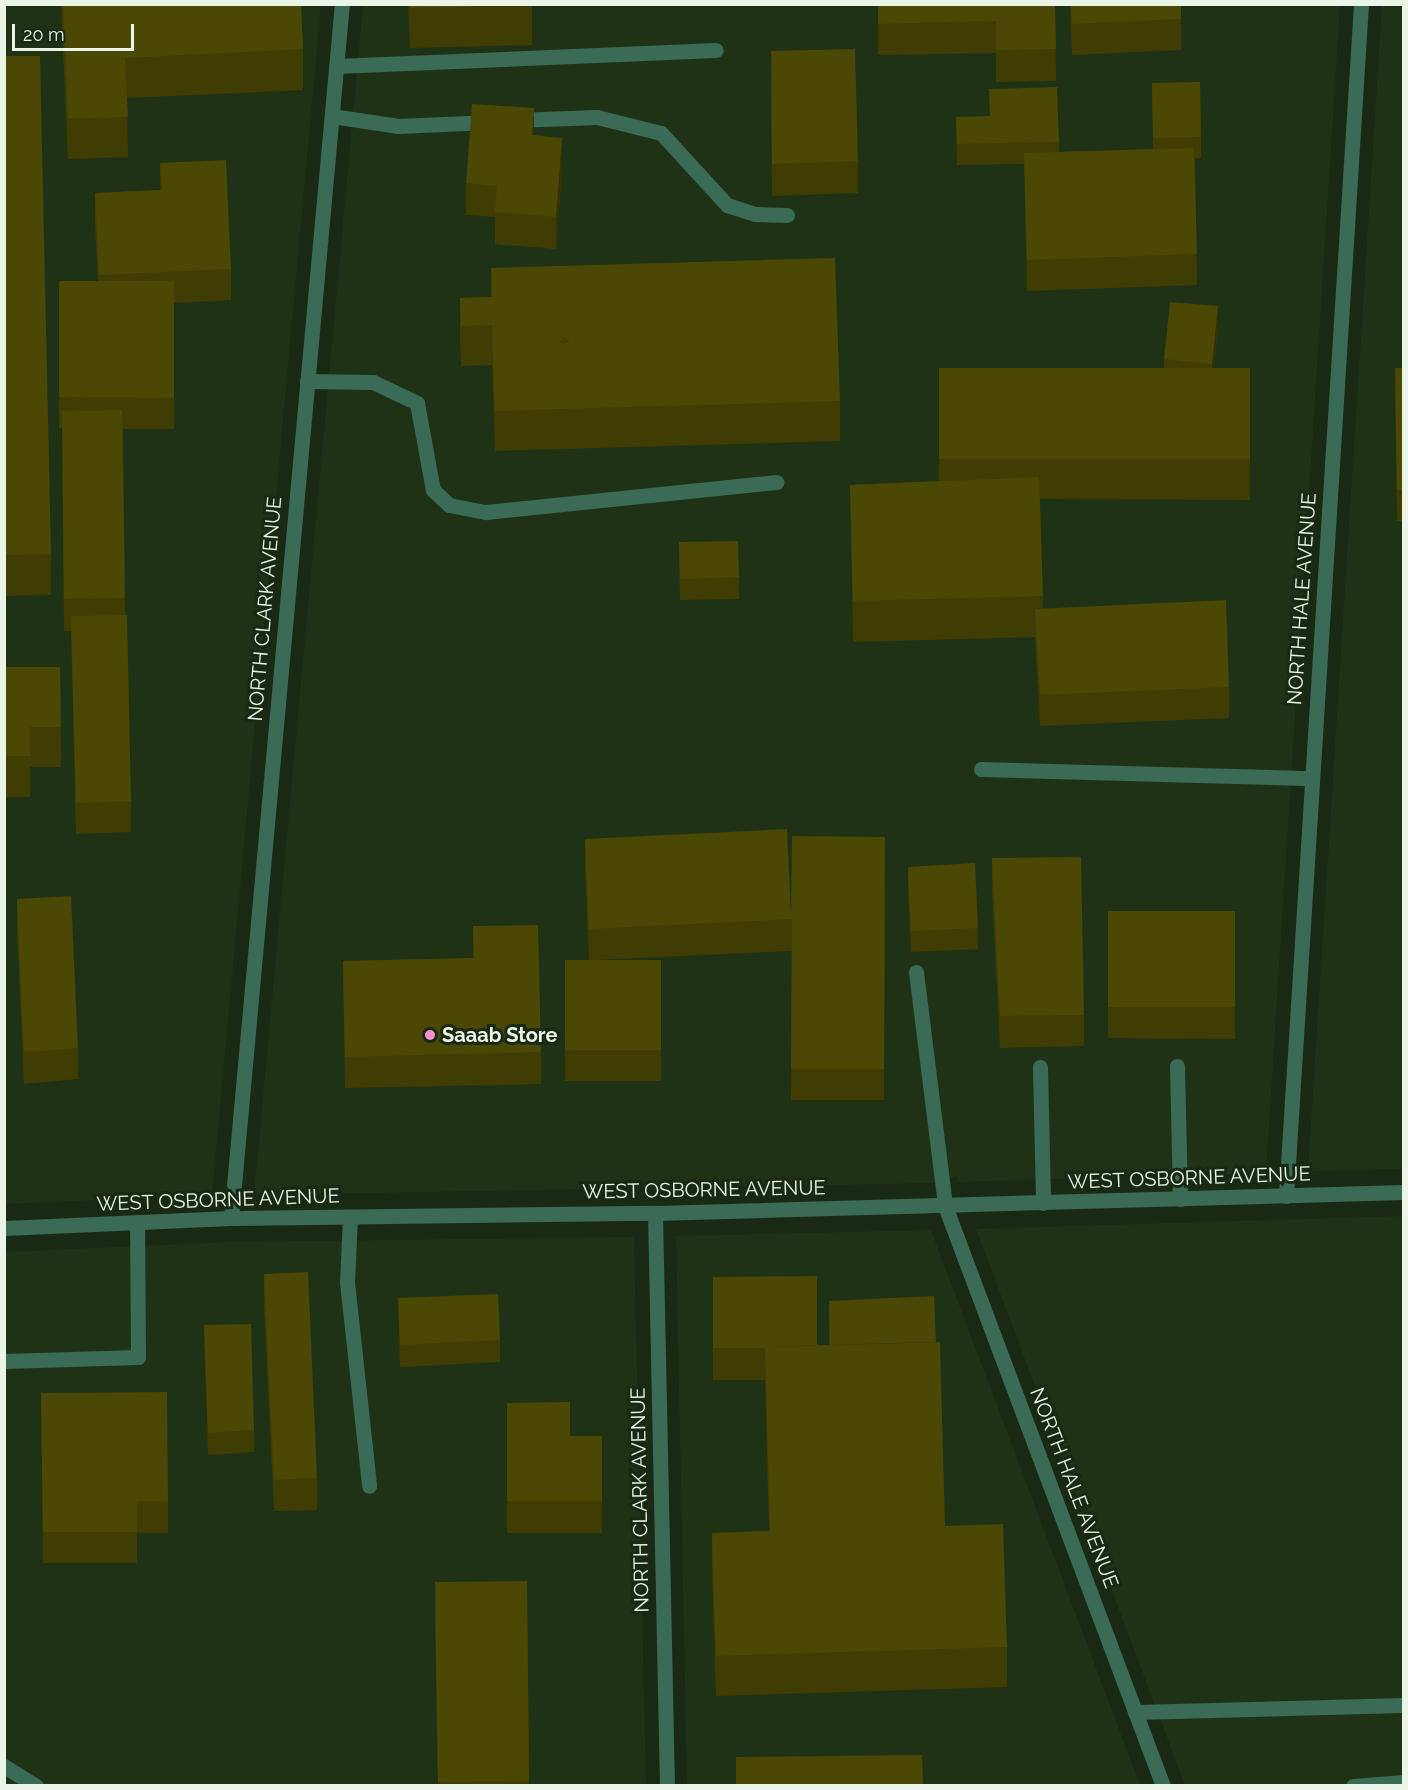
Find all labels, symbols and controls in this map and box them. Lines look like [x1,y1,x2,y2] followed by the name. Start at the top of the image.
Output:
[15,12,136,50] scale bar
[23,24,65,45] text: 20 m
[1283,492,1321,706] street label: NORTH HALE AVENUE
[243,495,287,723] street label: NORTH CLARK AVENUE
[442,1023,557,1047] place label: Saaab Store
[423,1028,437,1042] marker: Saaab Store
[1066,1162,1312,1194] street label: WEST OSBORNE AVENUE
[582,1176,826,1204] street label: WEST OSBORNE AVENUE
[95,1184,341,1216] street label: WEST OSBORNE AVENUE
[1025,1384,1123,1592] street label: NORTH HALE AVENUE
[626,1387,654,1613] street label: NORTH CLARK AVENUE

